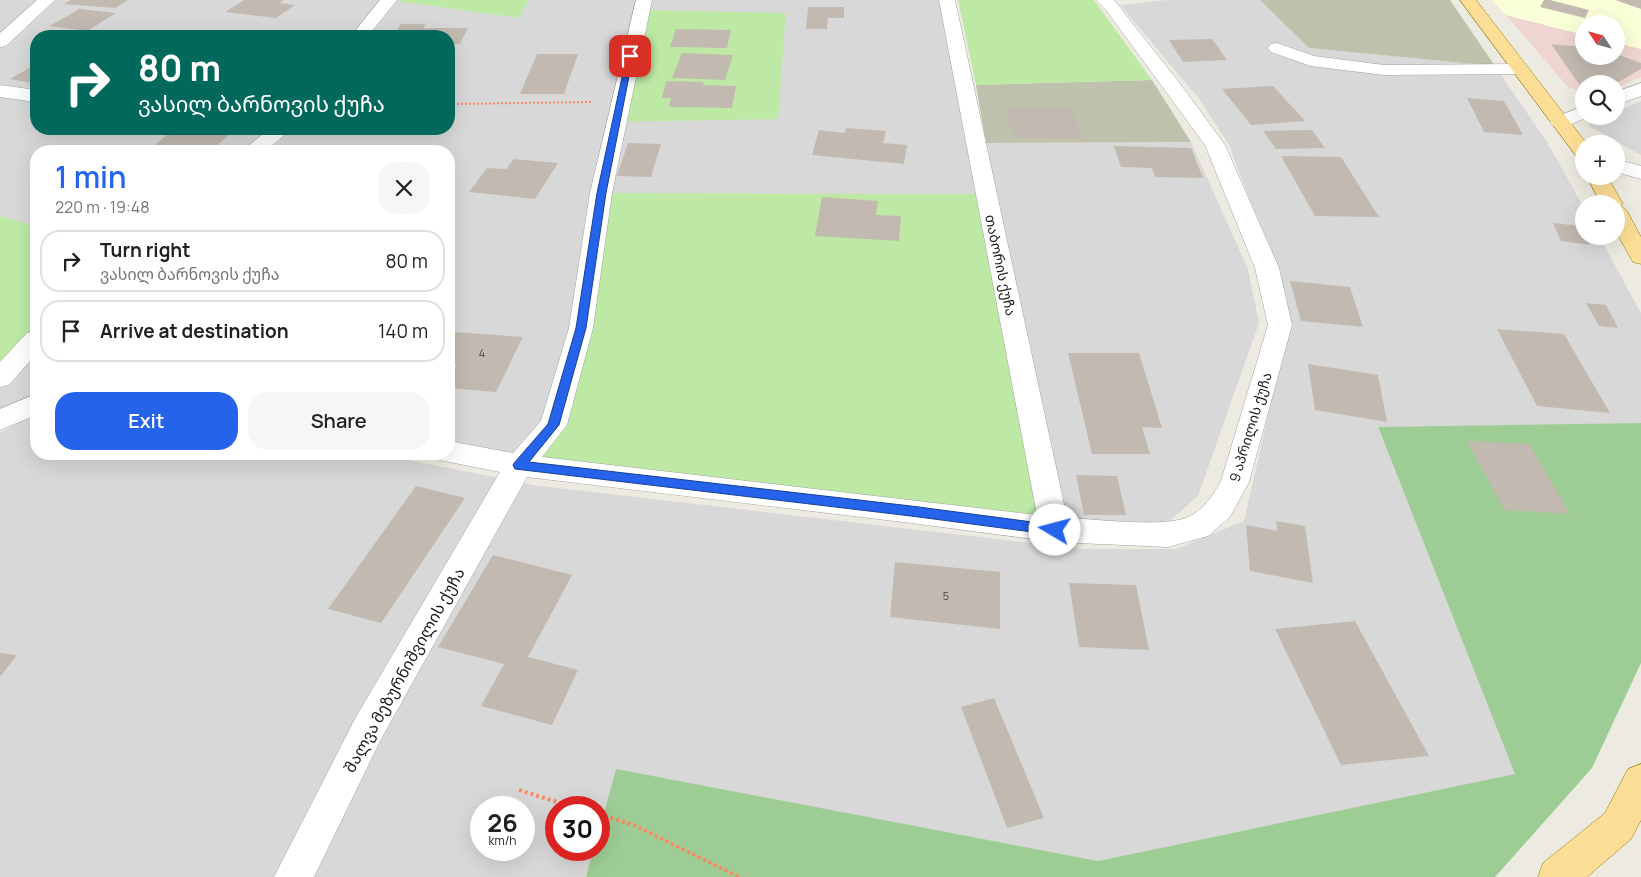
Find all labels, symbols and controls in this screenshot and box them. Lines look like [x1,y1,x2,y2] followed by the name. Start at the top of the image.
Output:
[1575,15,1625,65] north arrow
[1575,15,1625,245] map controls
[609,35,651,77] pin
[616,42,644,70] icon: arrive
[138,44,221,92] text: 80 m
[55,50,120,115] icon: right
[1575,75,1625,125] button: search
[138,89,385,119] text: ვასილ ბარნოვის ქუჩა
[1575,135,1625,185] button: +
[55,156,127,197] text: 1 min
[378,162,430,214] button: close
[1575,195,1625,245] button: −
[55,196,149,218] text: 220 m · 19:48
[981,213,1021,317] street label: თაბორის ქუჩა
[100,237,190,263] text: Turn right
[57,247,85,275] icon: right
[385,248,428,274] text: 80 m
[100,263,280,285] text: ვასილ ბარნოვის ქუჩა
[57,317,85,345] icon: arrive
[100,318,289,344] text: Arrive at destination
[378,318,428,344] text: 140 m
[479,345,485,360] house number: 4
[1224,370,1276,484] street label: 9 აპრილის ქუჩა
[55,392,238,450] button: Exit
[248,392,430,450] button: Share
[1028,503,1080,555] position arrow
[338,564,470,776] street label: შალვა მეზურნიშვილის ქუჩა
[943,588,949,603] house number: 5
[545,796,610,861] speed limit sign: 30
[487,805,518,840] text: 26
[489,832,516,849] text: km/h

